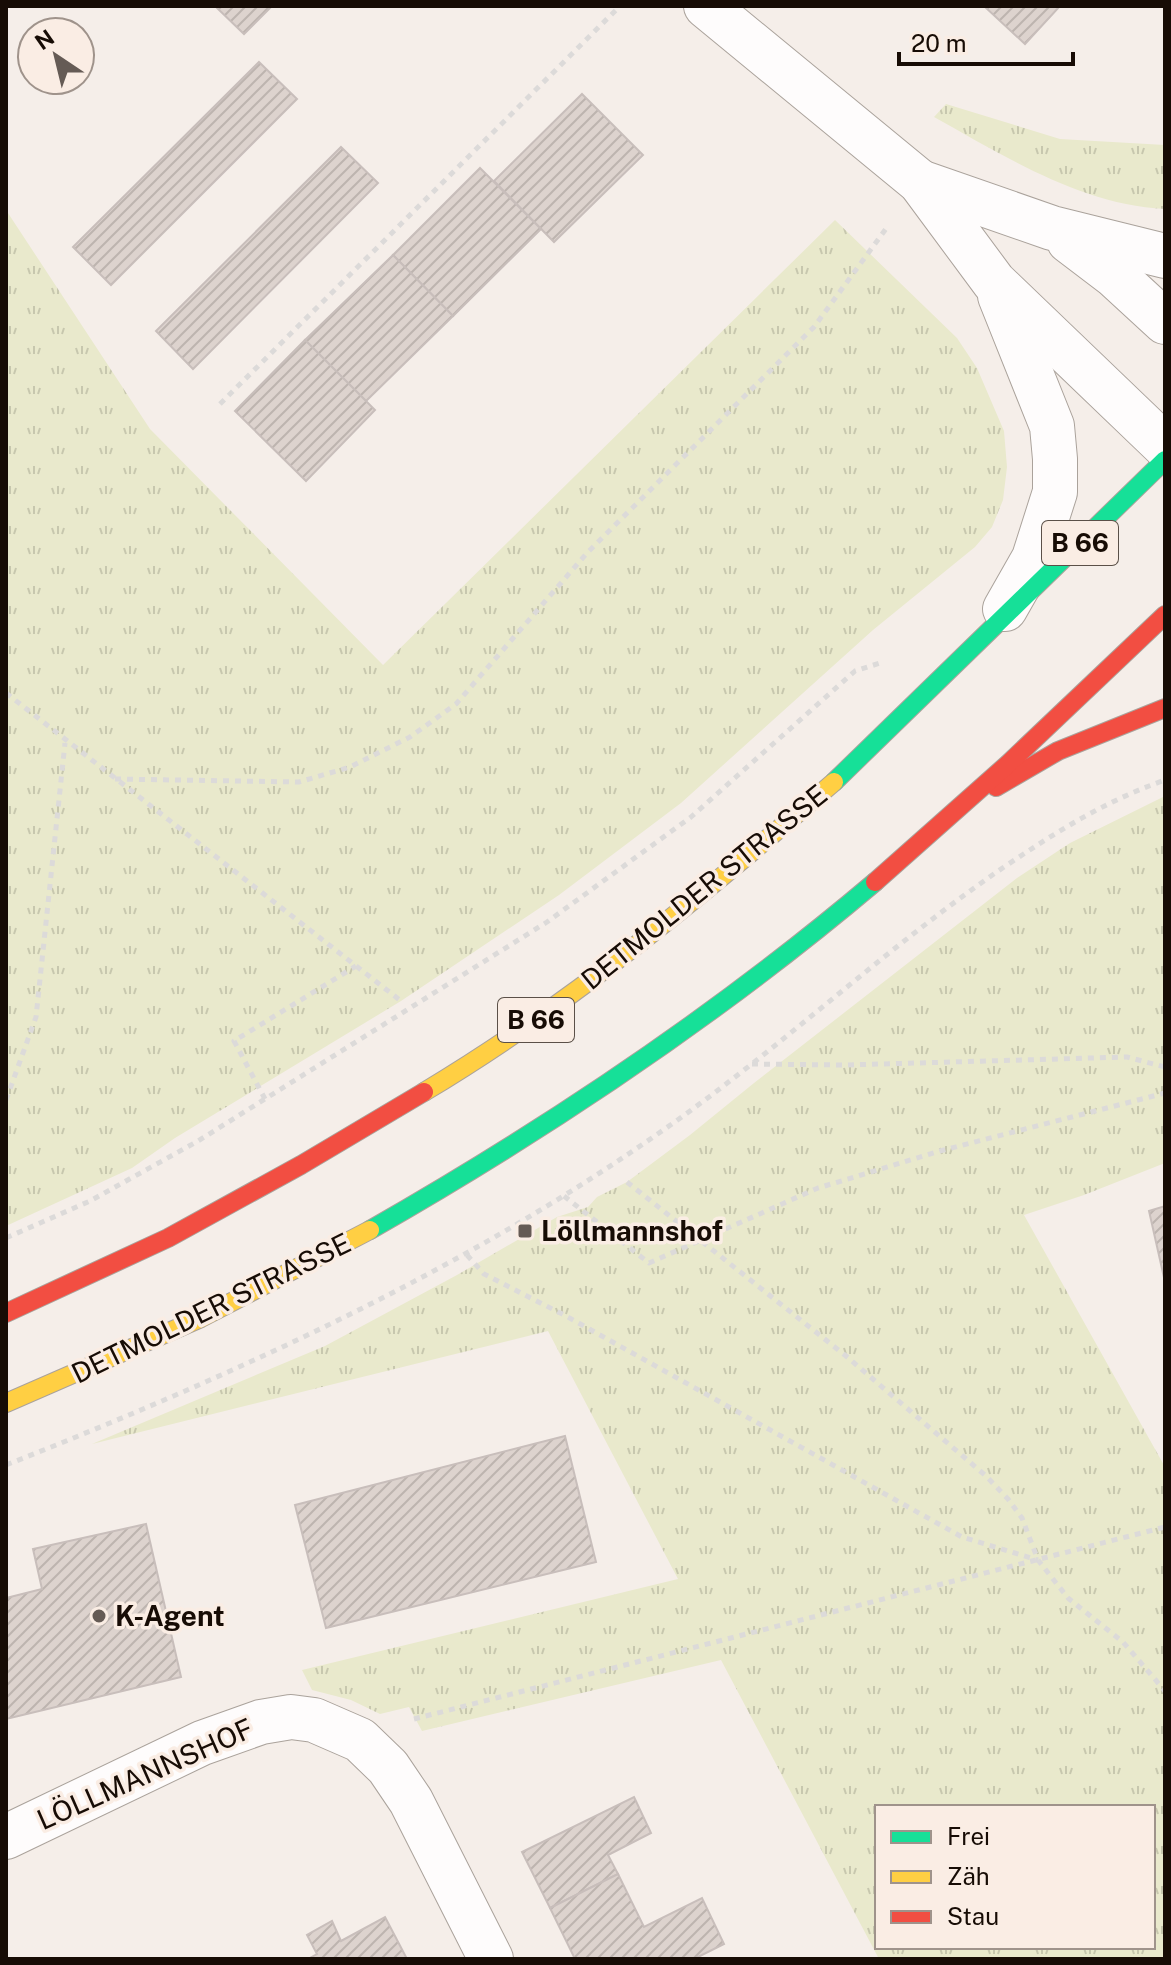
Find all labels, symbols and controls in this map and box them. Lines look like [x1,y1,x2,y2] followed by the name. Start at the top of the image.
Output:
[16,16,96,96] north arrow
[899,16,1073,66] scale bar
[30,24,59,55] text: N
[911,29,967,57] text: 20 m
[1042,521,1118,565] road number: B 66
[574,777,833,996] street label: DETMOLDER STRASSE
[498,998,574,1042] road number: B 66
[541,1214,723,1247] place label: Löllmannshof
[516,1222,534,1240] marker: Löllmannshof
[66,1226,356,1390] street label: DETMOLDER STRASSE
[115,1599,225,1632] place label: K-Agent
[90,1607,108,1625] marker: K-Agent
[32,1711,258,1836] street label: LÖLLMANNSHOF
[875,1805,1155,1949] legend
[947,1822,990,1850] text: Frei
[947,1862,990,1890] text: Zäh
[947,1902,999,1930] text: Stau

